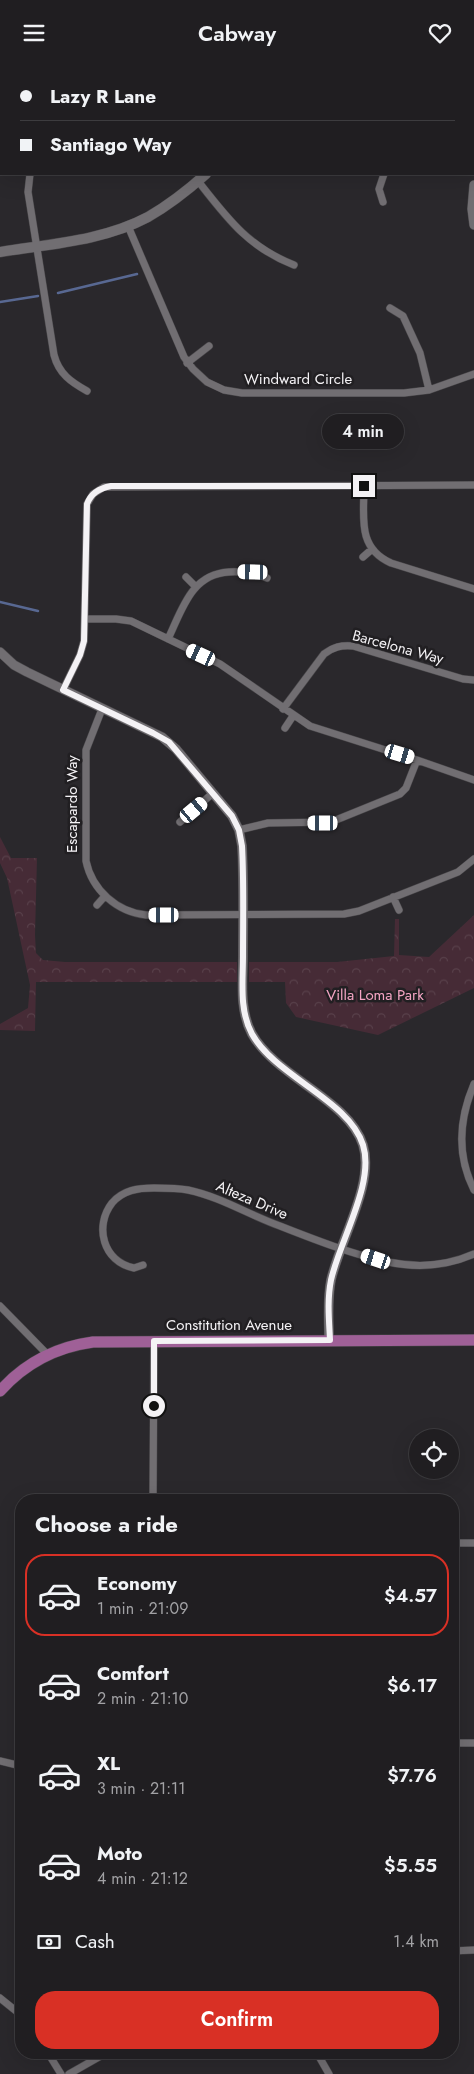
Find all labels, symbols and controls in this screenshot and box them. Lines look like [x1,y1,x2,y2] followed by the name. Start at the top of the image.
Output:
[198,17,276,49] text: Cabway
[20,19,48,47] icon: menu
[426,19,454,47] icon: heart
[50,83,156,110] text: Lazy R Lane
[50,131,171,158] text: Santiago Way
[244,368,352,390] street label: Windward Circle
[323,413,405,449] callout: 4 min
[342,420,384,443] text: 4 min
[353,475,375,497] route end
[237,564,268,580] car
[350,624,446,670] street label: Barcelona Way
[184,642,217,668] car
[383,742,416,766] car
[61,755,83,853] street label: Escapardo Way
[177,795,210,825] car
[308,816,338,831] car
[149,908,179,923] car
[326,984,424,1006] park label: Villa Loma Park
[213,1175,292,1225] street label: Alteza Drive
[359,1247,392,1271] car
[166,1314,292,1336] street label: Constitution Avenue
[143,1395,165,1417] route start
[409,1429,459,1479] map controls
[409,1429,459,1479] button: locate
[35,1508,178,1540] text: Choose a ride
[97,1570,177,1597] text: Economy
[37,1573,82,1618] icon: car
[384,1582,437,1609] text: $4.57
[97,1597,188,1620] text: 1 min · 21:09
[97,1660,169,1687] text: Comfort
[37,1663,82,1708] icon: car
[387,1672,437,1699] text: $6.17
[97,1687,188,1710] text: 2 min · 21:10
[97,1750,120,1777] text: XL
[37,1753,82,1798] icon: car
[387,1762,437,1789] text: $7.76
[97,1777,185,1800] text: 3 min · 21:11
[97,1840,142,1867] text: Moto
[37,1843,82,1888] icon: car
[384,1852,437,1879] text: $5.55
[97,1867,188,1890] text: 4 min · 21:12
[35,1928,63,1956] icon: cash
[75,1928,115,1955] text: Cash
[393,1930,439,1953] text: 1.4 km
[35,1991,439,2049] button: Confirm

